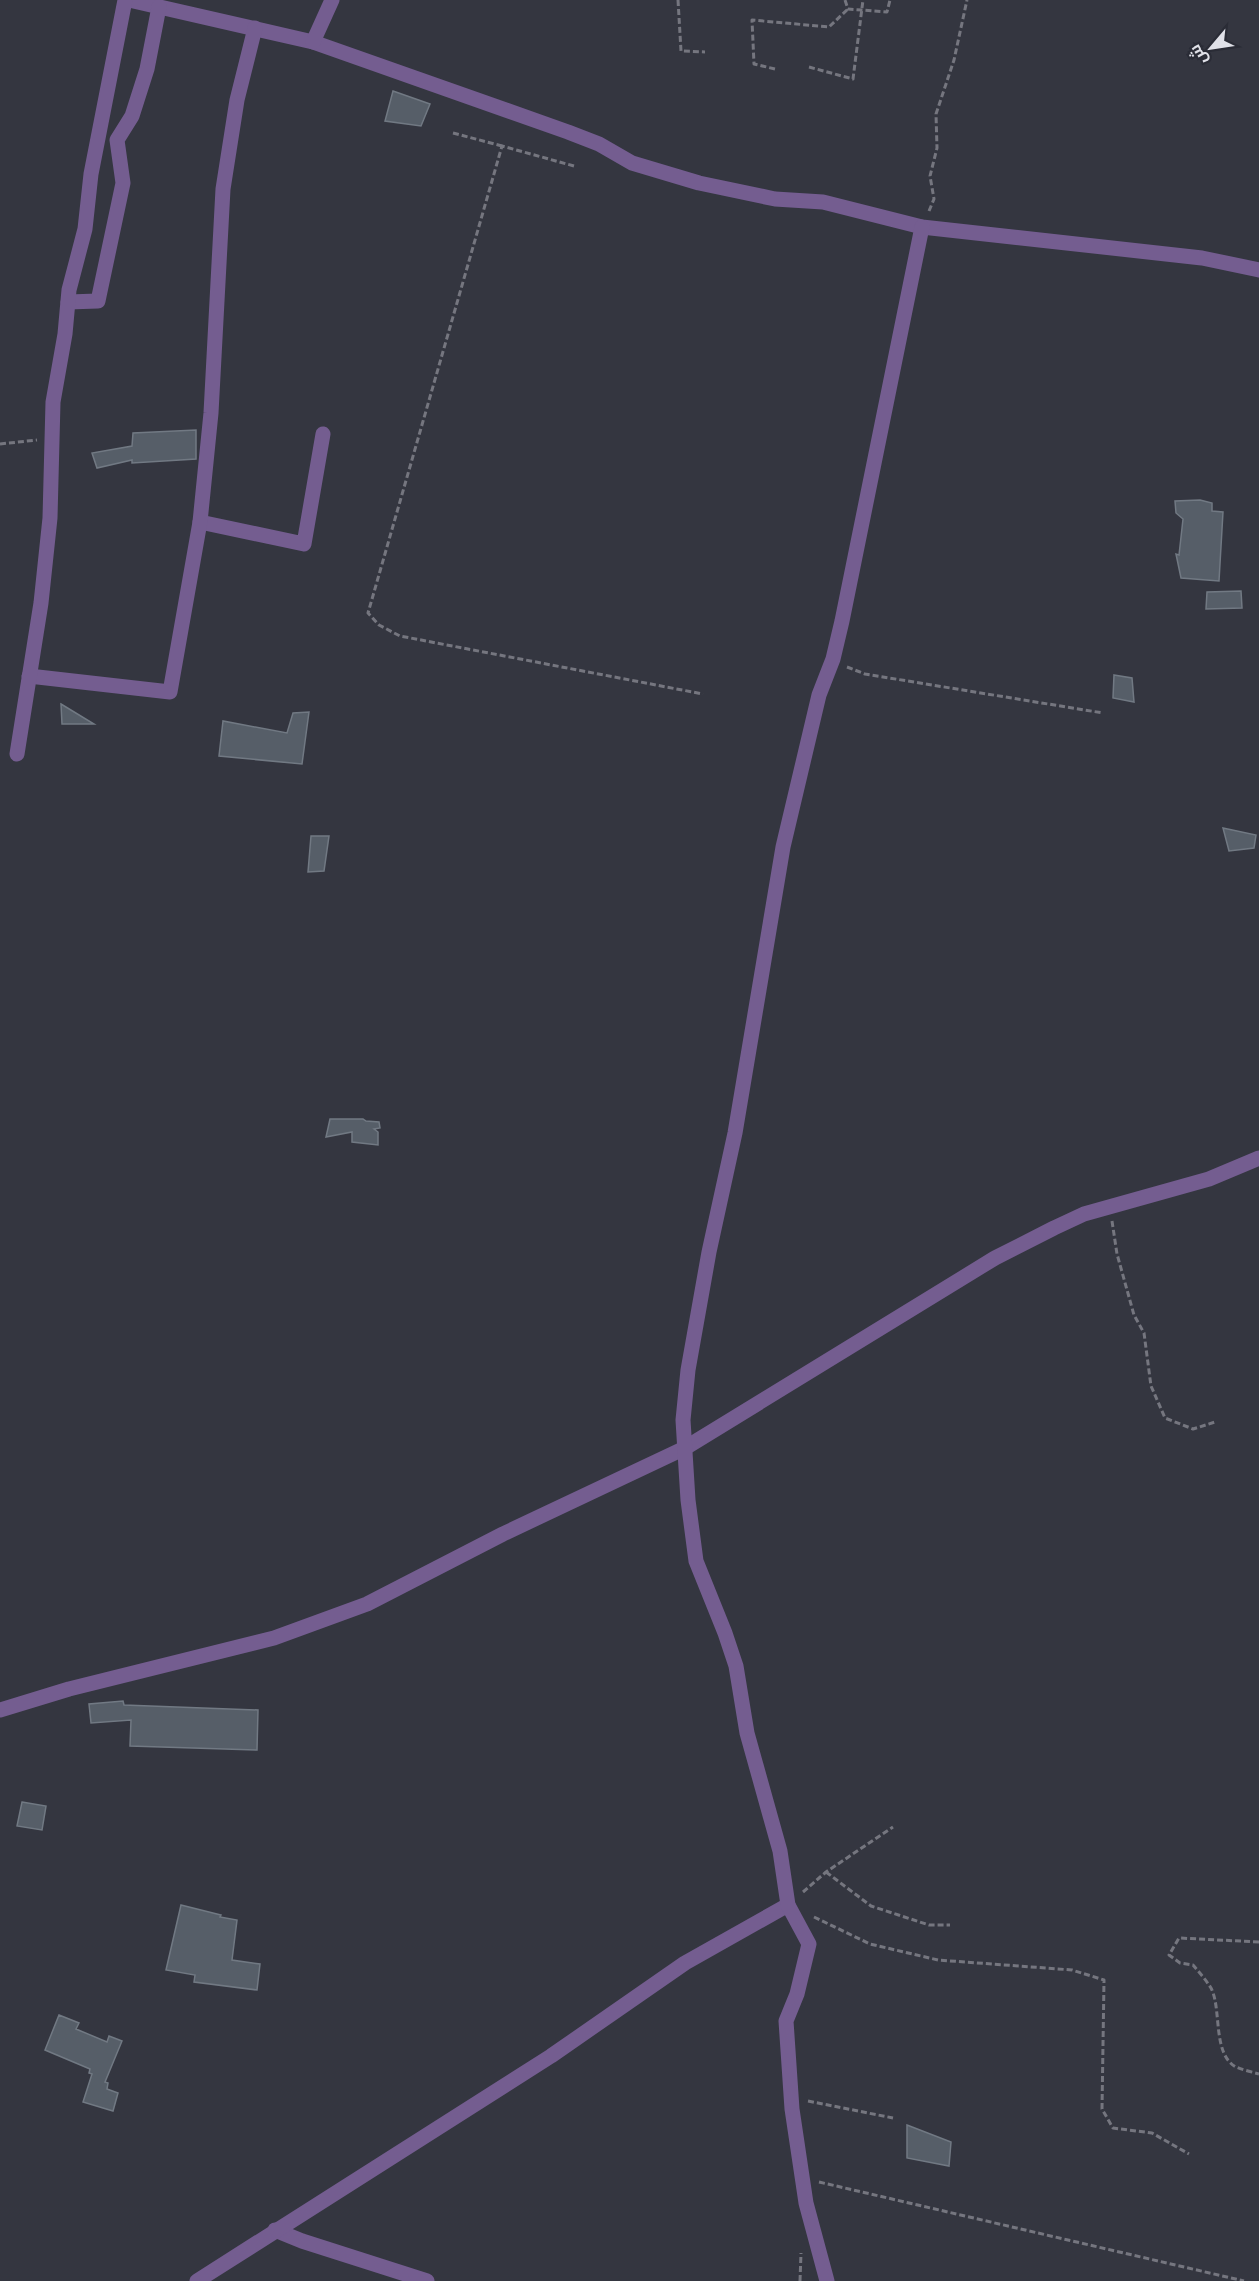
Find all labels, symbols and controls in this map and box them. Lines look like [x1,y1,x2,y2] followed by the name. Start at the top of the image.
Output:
[1181,18,1241,78] north arrow
[1184,40,1213,69] text: ش

